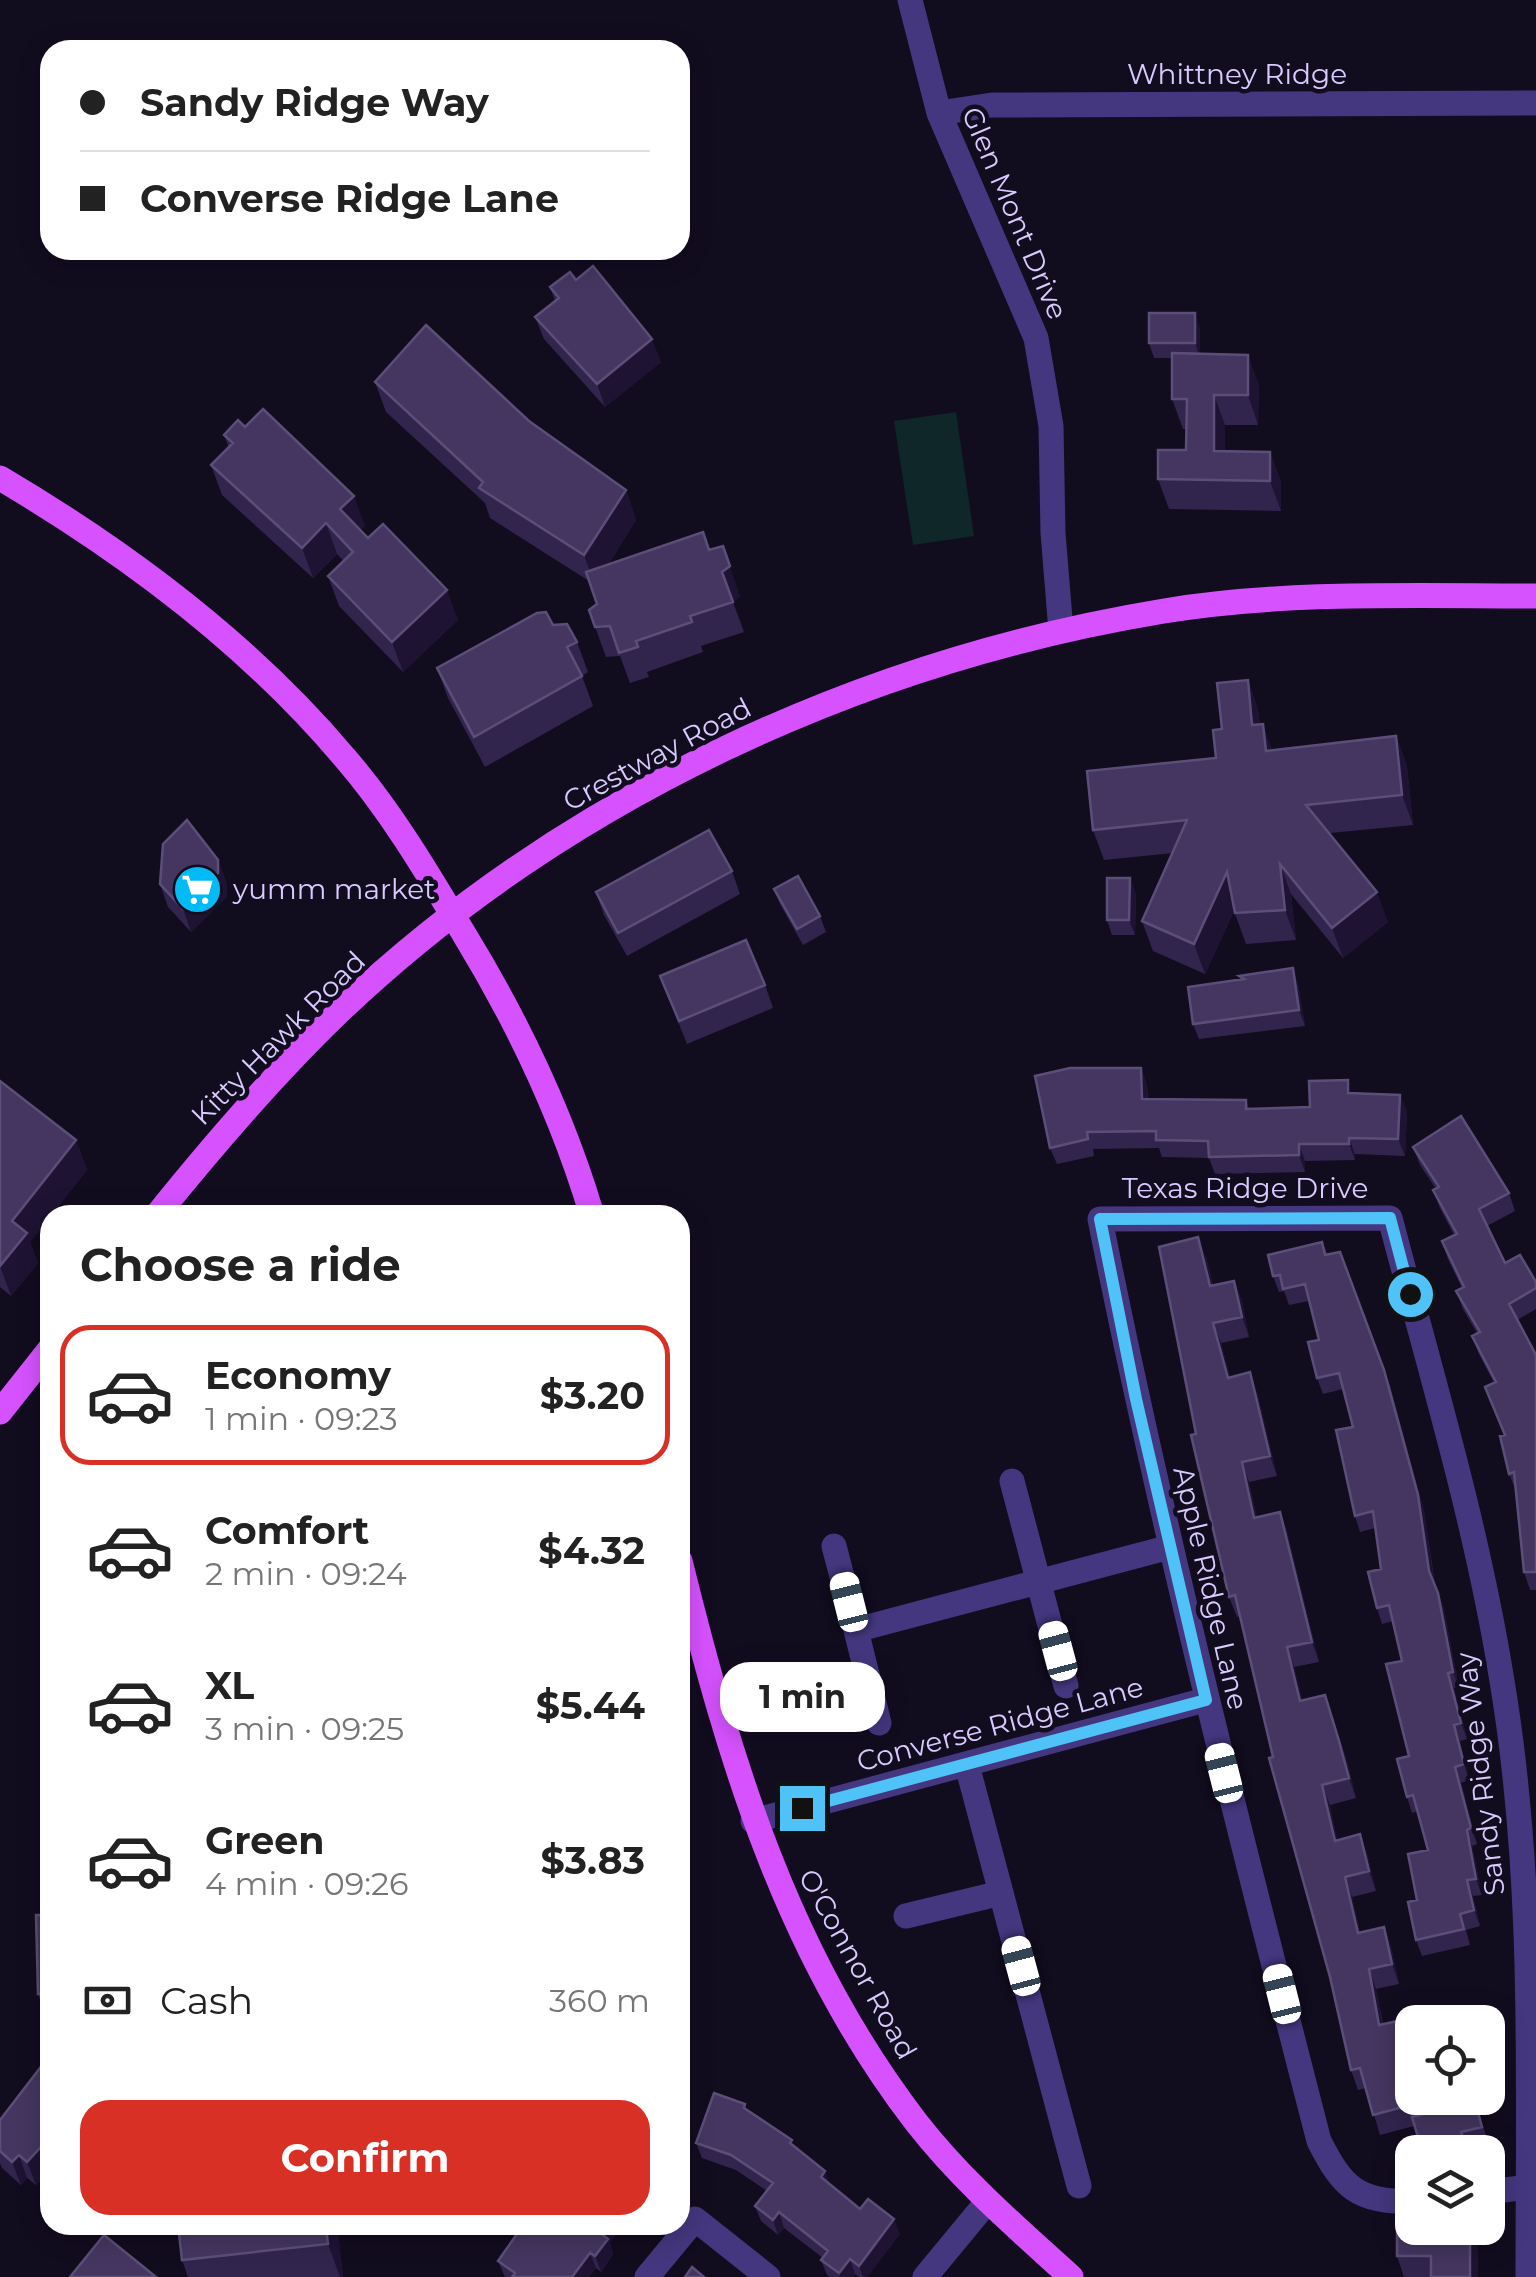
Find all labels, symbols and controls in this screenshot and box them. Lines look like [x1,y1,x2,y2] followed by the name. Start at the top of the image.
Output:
[1127,57,1347,91] street label: Whittney Ridge
[140,79,489,126] text: Sandy Ridge Way
[955,102,1075,324] street label: Glen Mont Drive
[140,175,559,222] text: Converse Ridge Lane
[557,690,757,818] street label: Crestway Road
[172,863,224,915] supermarket icon: yumm market
[232,872,435,906] place label: yumm market
[184,944,372,1132] street label: Kitty Hawk Road
[1122,1171,1368,1205] street label: Texas Ridge Drive
[80,1237,401,1292] text: Choose a ride
[1388,1272,1433,1317] route start
[85,1350,175,1440] icon: car
[205,1352,391,1399] text: Economy
[540,1372,645,1419] text: $3.20
[205,1399,398,1438] text: 1 min · 09:23
[1166,1463,1256,1713] street label: Apple Ridge Lane
[85,1505,175,1595] icon: car
[205,1507,369,1554] text: Comfort
[538,1527,645,1574] text: $4.32
[205,1554,407,1593] text: 2 min · 09:24
[827,1569,871,1635] car
[1036,1618,1080,1684] car
[1448,1650,1512,1898] street label: Sandy Ridge Way
[85,1660,175,1750] icon: car
[205,1662,254,1709] text: XL
[720,1663,884,1733] callout: 1 min
[853,1669,1147,1779] street label: Converse Ridge Lane
[759,1677,846,1716] text: 1 min
[536,1682,645,1729] text: $5.44
[205,1709,404,1748] text: 3 min · 09:25
[1202,1740,1246,1806] car
[780,1786,825,1831] route end
[85,1815,175,1905] icon: car
[205,1817,325,1864] text: Green
[540,1837,645,1884] text: $3.83
[792,1863,924,2065] street label: O'Connor Road
[205,1864,409,1903] text: 4 min · 09:26
[999,1933,1043,1999] car
[1260,1961,1304,2027] car
[80,1973,135,2028] icon: cash
[160,1977,253,2024] text: Cash
[549,1981,650,2020] text: 360 m
[1395,2005,1505,2245] map controls
[1395,2005,1505,2115] button: locate
[80,2100,650,2215] button: Confirm
[1395,2135,1505,2245] button: layers

